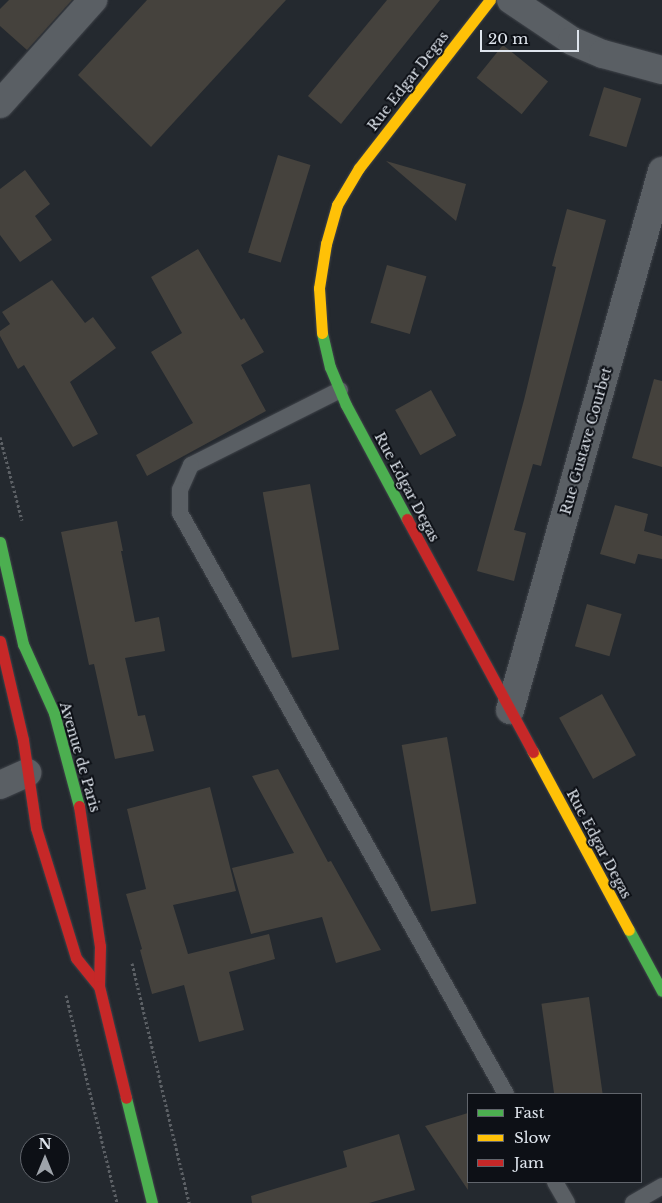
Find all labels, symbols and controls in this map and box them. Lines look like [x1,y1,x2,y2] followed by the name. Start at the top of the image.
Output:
[482,20,581,52] scale bar
[364,28,452,134] street label: Rue Edgar Degas
[488,29,528,48] text: 20 m
[557,365,615,517] street label: Rue Gustave Courbet
[371,429,443,545] street label: Rue Edgar Degas
[56,700,104,814] street label: Avenue de Paris
[563,786,635,902] street label: Rue Edgar Degas
[467,1093,642,1183] legend
[514,1103,544,1122] text: Fast
[514,1128,551,1147] text: Slow
[20,1133,70,1183] north arrow
[38,1135,52,1153] text: N
[514,1153,544,1172] text: Jam

